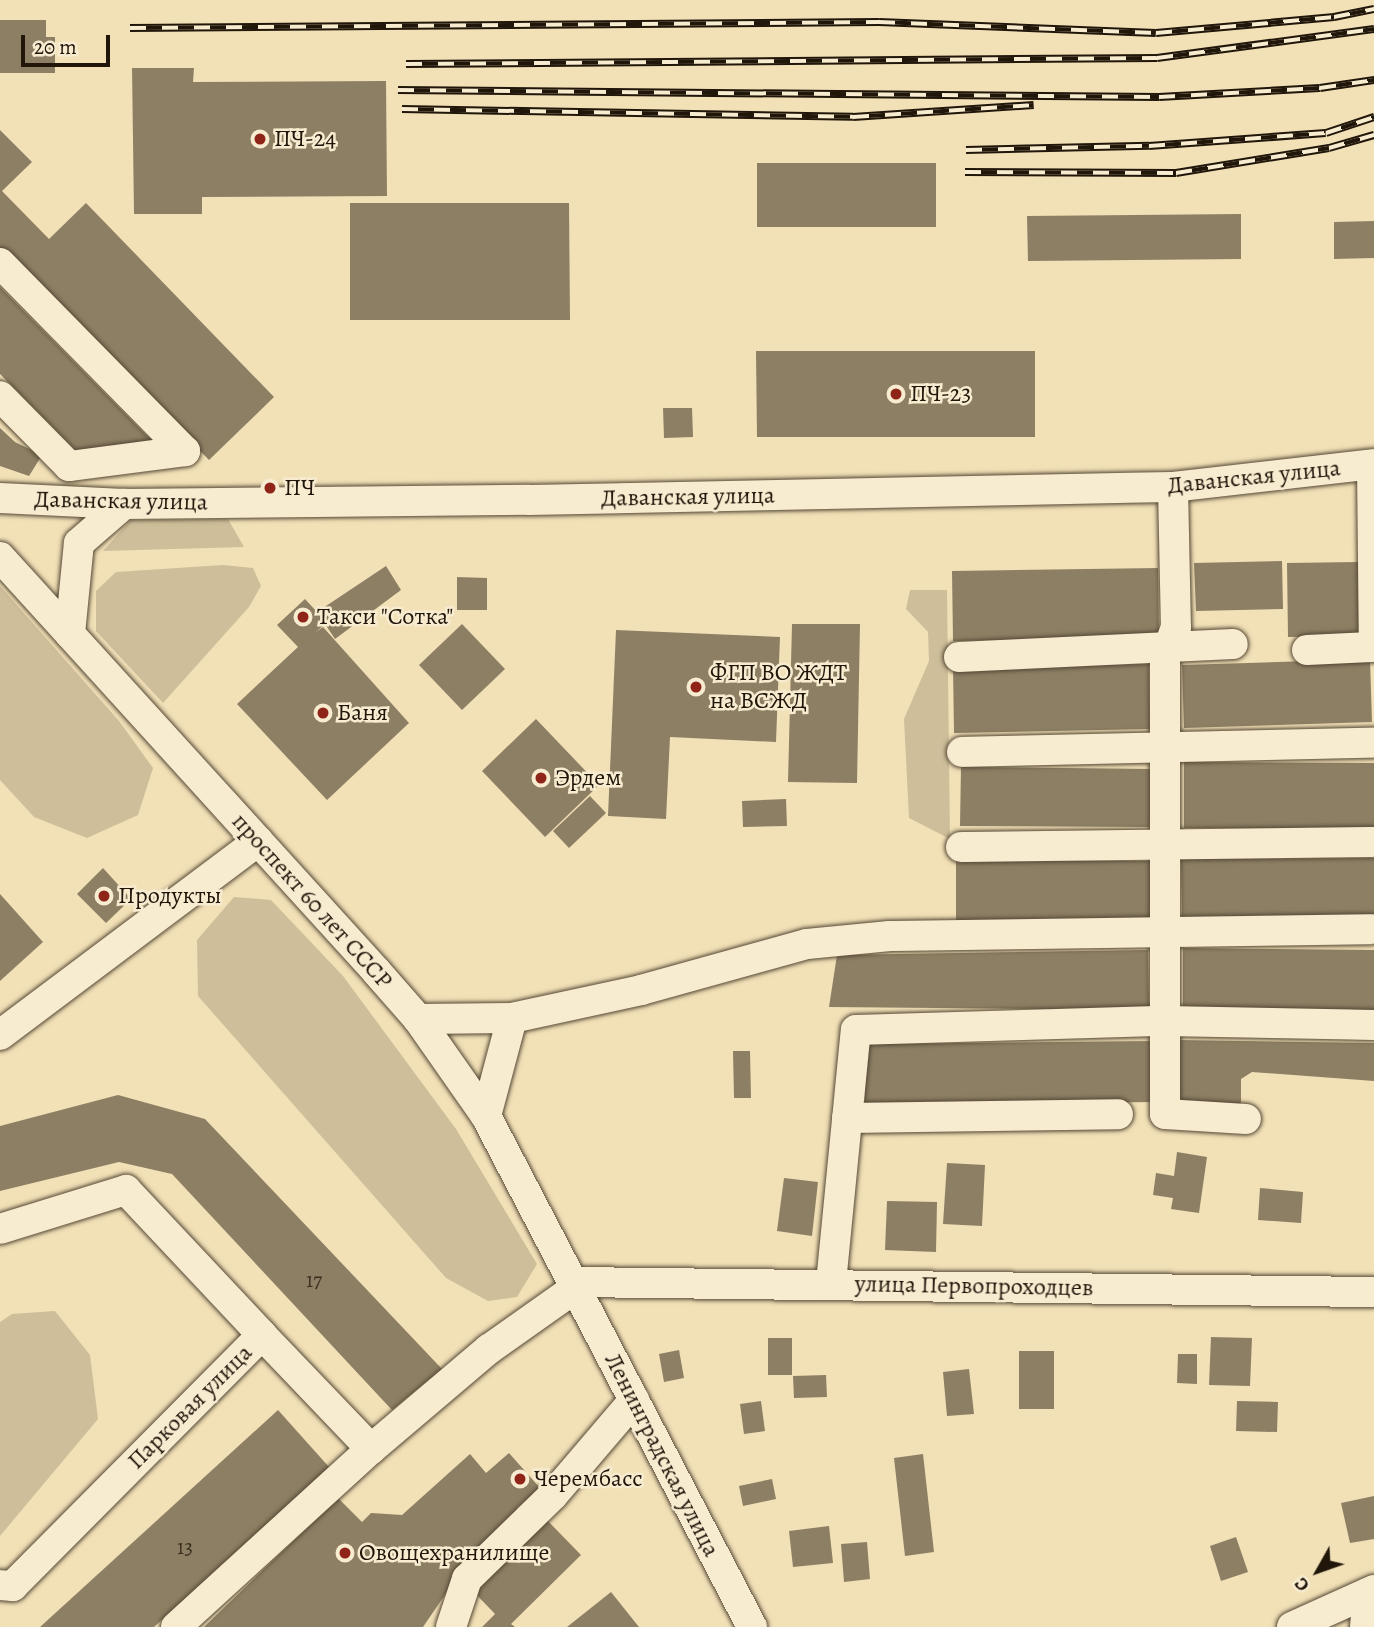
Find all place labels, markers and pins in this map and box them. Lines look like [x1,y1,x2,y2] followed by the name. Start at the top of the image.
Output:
[274,125,336,153] place label: ПЧ-24
[252,131,268,147] marker: ПЧ-24
[910,380,971,408] place label: ПЧ-23
[888,386,904,402] marker: ПЧ-23
[284,474,315,502] place label: ПЧ
[262,480,278,496] marker: ПЧ
[317,603,454,631] place label: Такси "Сотка"
[295,609,311,625] marker: Такси "Сотка"
[710,659,847,715] place label: ФГП ВО ЖДТ на ВСЖД
[688,679,704,695] marker: ФГП ВО ЖДТ на ВСЖД
[337,699,388,727] place label: Баня
[315,705,331,721] marker: Баня
[555,764,621,792] place label: Эрдем
[533,770,549,786] marker: Эрдем
[118,882,222,910] place label: Продукты
[96,888,112,904] marker: Продукты
[534,1465,643,1493] place label: Черембасс
[512,1471,528,1487] marker: Черембасс
[359,1539,550,1567] place label: Овощехранилище
[337,1545,353,1561] marker: Овощехранилище

